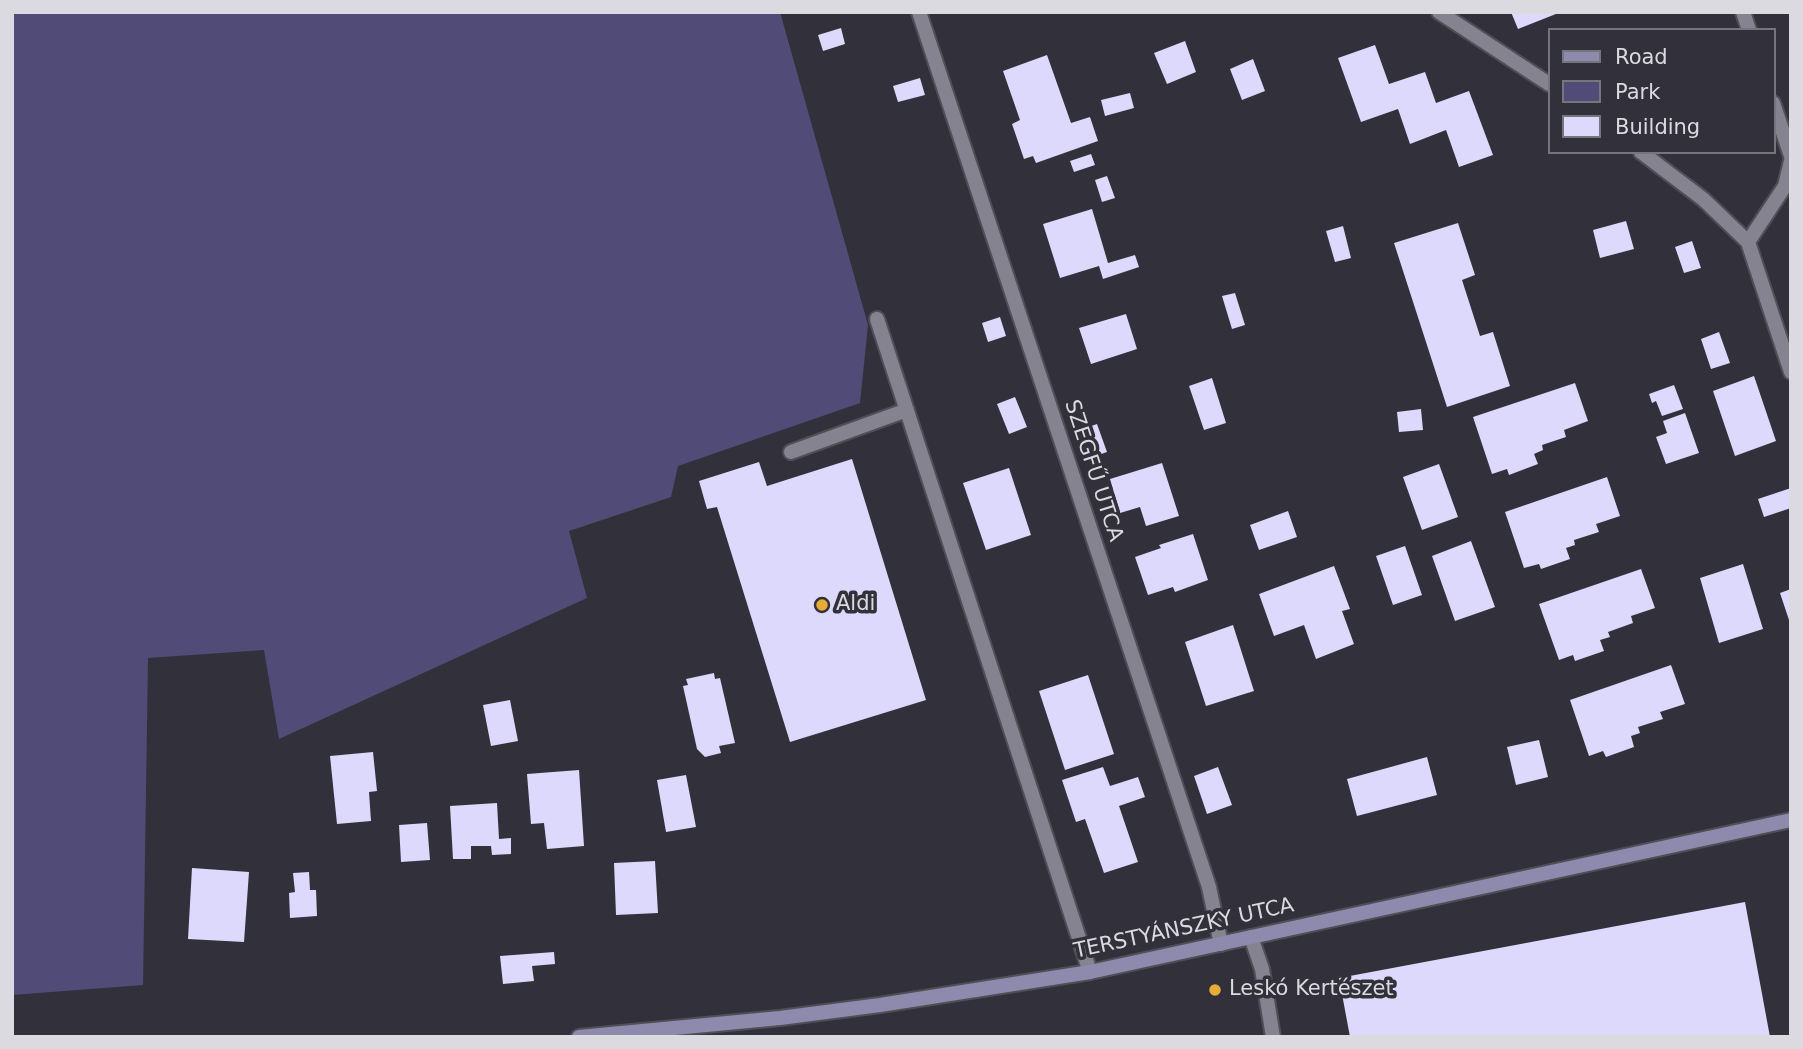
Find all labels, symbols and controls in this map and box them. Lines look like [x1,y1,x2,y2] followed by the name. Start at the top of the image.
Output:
[1548,28,1775,154] legend
[1615,45,1668,69] text: Road
[1615,80,1660,104] text: Park
[1615,115,1700,139] text: Building
[1058,397,1128,545] street label: SZEGFŰ UTCA
[836,592,875,618] place label: Aldi
[814,597,830,613] marker: Aldi
[1072,893,1296,965] street label: TERSTYÁNSZKY UTCA
[1229,977,1394,1003] place label: Leskó Kertészet
[1207,982,1223,998] marker: Leskó Kertészet

